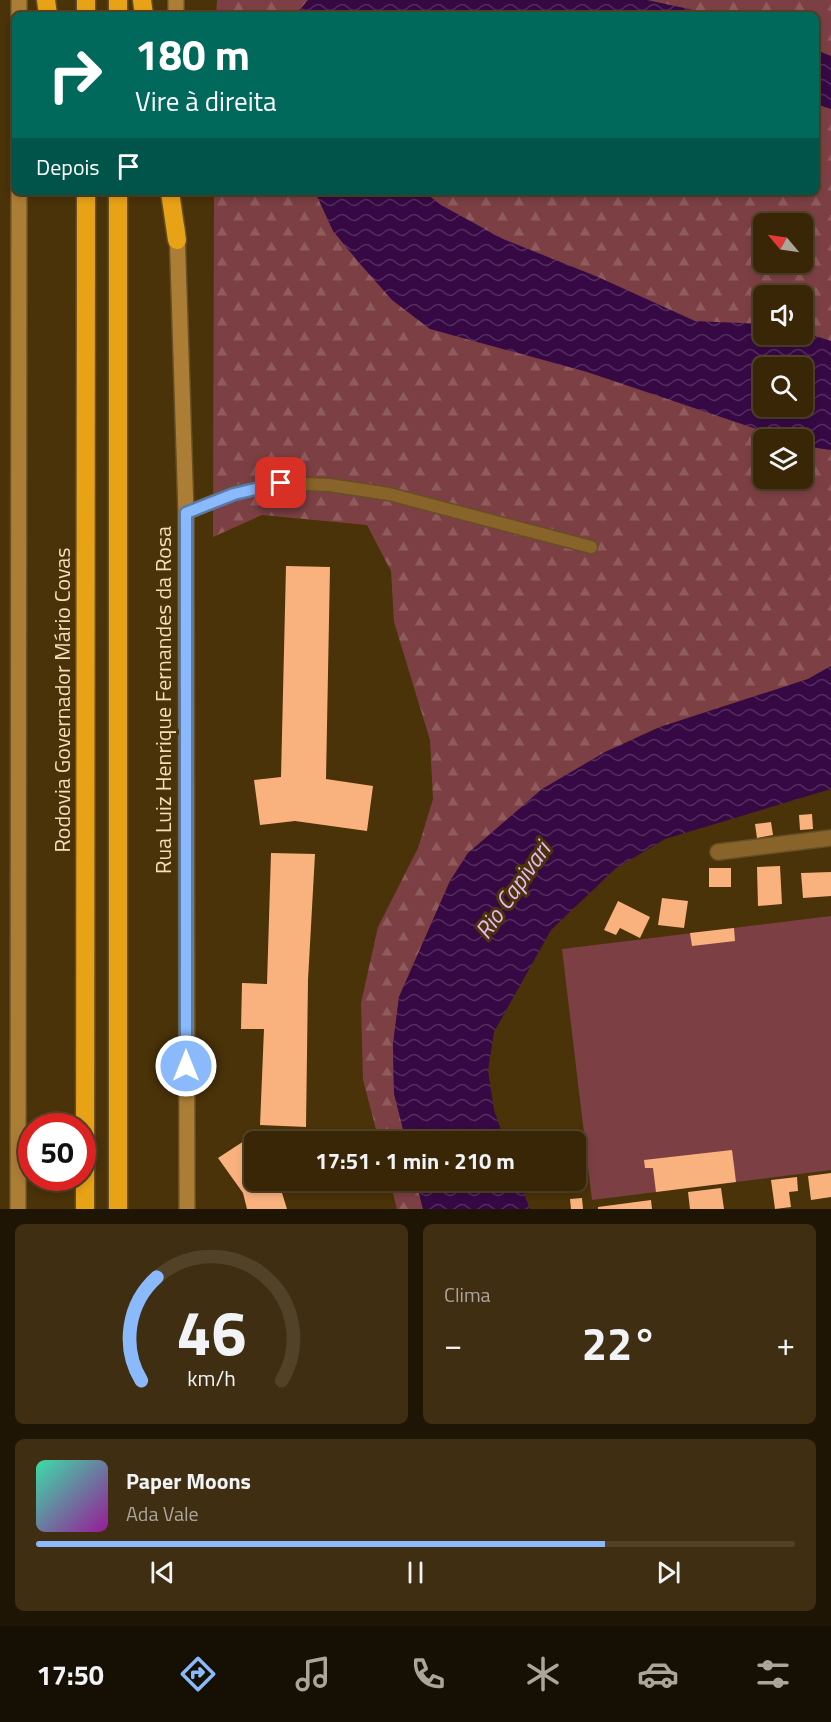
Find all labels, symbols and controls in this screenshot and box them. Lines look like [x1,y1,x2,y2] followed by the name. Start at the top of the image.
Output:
[135,22,250,86] text: 180 m
[36,36,114,114] icon: right
[135,80,277,121] text: Vire à direita
[36,150,100,184] text: Depois
[112,150,145,183] icon: arrive
[753,213,813,273] north arrow
[753,213,813,489] map controls
[753,285,813,345] button: sound
[753,357,813,417] button: search
[753,429,813,489] button: layers
[255,457,306,508] pin
[264,466,297,499] icon: arrive
[146,526,180,874] street label: Rua Luiz Henrique Fernandes da Rosa
[45,547,79,853] street label: Rodovia Governador Mário Covas
[465,832,560,946] water label: Rio Capivari
[154,1034,218,1098] position arrow
[18,1113,96,1191] speed limit sign: 50
[315,1144,515,1178] text: 17:51 · 1 min · 210 m
[444,1279,491,1310] text: Clima
[177,1284,246,1379] text: 46
[582,1309,657,1377] text: 22°
[444,1319,462,1369] text: −
[777,1319,795,1369] text: +
[187,1362,236,1394] text: km/h
[126,1464,251,1498] text: Paper Moons
[126,1498,199,1529] text: Ada Vale
[146,1556,179,1589] icon: previous
[399,1556,432,1589] icon: pause
[652,1556,685,1589] icon: next
[177,1653,219,1695] icon: directions
[292,1653,334,1695] icon: music
[407,1653,449,1695] icon: phone
[522,1653,564,1695] icon: climate
[637,1653,679,1695] icon: car
[752,1653,794,1695] icon: filters
[37,1654,104,1695] text: 17:50

